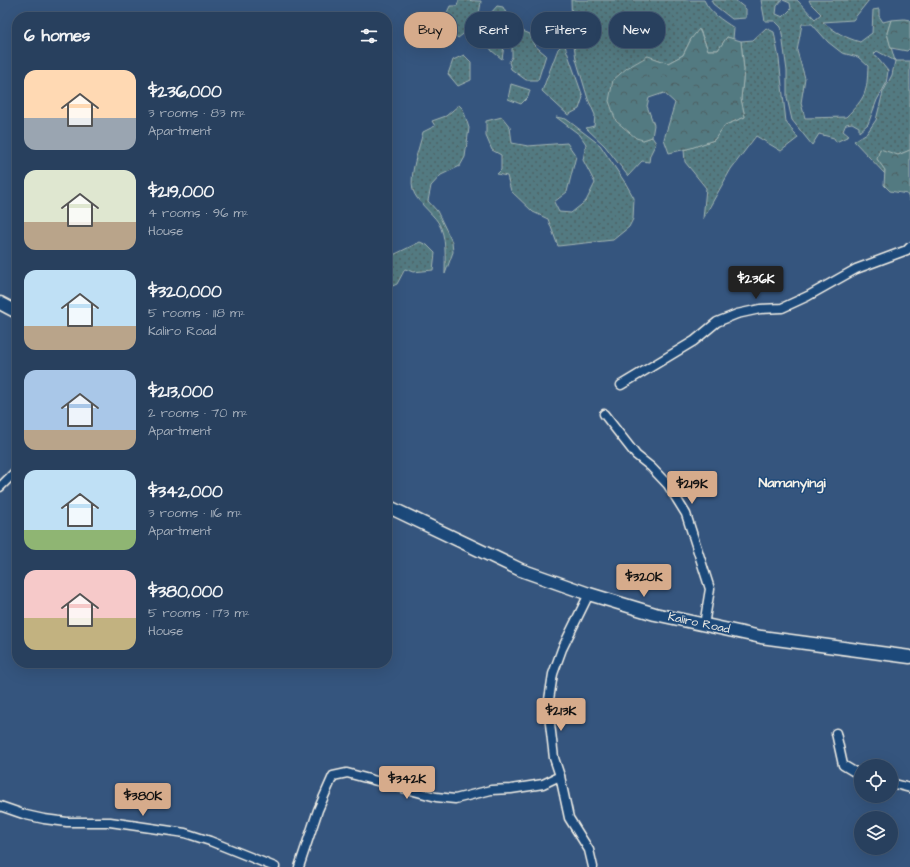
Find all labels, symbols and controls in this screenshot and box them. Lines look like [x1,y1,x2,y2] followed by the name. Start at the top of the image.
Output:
[404,12,457,48] chip: Buy
[465,12,523,48] chip: Rent
[531,12,601,48] chip: Filters
[609,12,665,48] chip: New
[24,24,90,48] text: 6 homes
[358,25,380,47] icon: filters
[148,80,222,104] text: $236,000
[56,86,104,134] icon: home
[148,104,246,122] text: 3 rooms · 83 m²
[148,122,212,140] text: Apartment
[148,180,214,204] text: $219,000
[56,186,104,234] icon: home
[148,204,248,222] text: 4 rooms · 96 m²
[148,222,183,240] text: House
[728,266,784,300] pin: $236K
[737,270,775,288] text: $236K
[148,280,222,304] text: $320,000
[56,286,104,334] icon: home
[148,304,245,322] text: 5 rooms · 118 m²
[148,322,216,340] text: Kaliro Road
[148,380,213,404] text: $213,000
[56,386,104,434] icon: home
[148,404,248,422] text: 2 rooms · 70 m²
[148,422,212,440] text: Apartment
[664,471,720,505] pin: $219K
[758,473,826,494] district label: Namanyingi
[676,475,708,493] text: $219K
[148,480,223,504] text: $342,000
[56,486,104,534] icon: home
[148,504,242,522] text: 3 rooms · 116 m²
[148,522,212,540] text: Apartment
[616,564,672,598] pin: $320K
[625,568,663,586] text: $320K
[148,580,223,604] text: $380,000
[56,586,104,634] icon: home
[148,604,250,622] text: 5 rooms · 173 m²
[667,608,731,638] street label: Kaliro Road
[148,622,183,640] text: House
[533,698,589,732] pin: $213K
[546,702,576,720] text: $213K
[854,759,898,855] map controls
[854,759,898,803] button: locate
[379,766,435,800] pin: $342K
[388,770,426,788] text: $342K
[115,783,171,817] pin: $380K
[124,787,162,805] text: $380K
[854,811,898,855] button: layers

